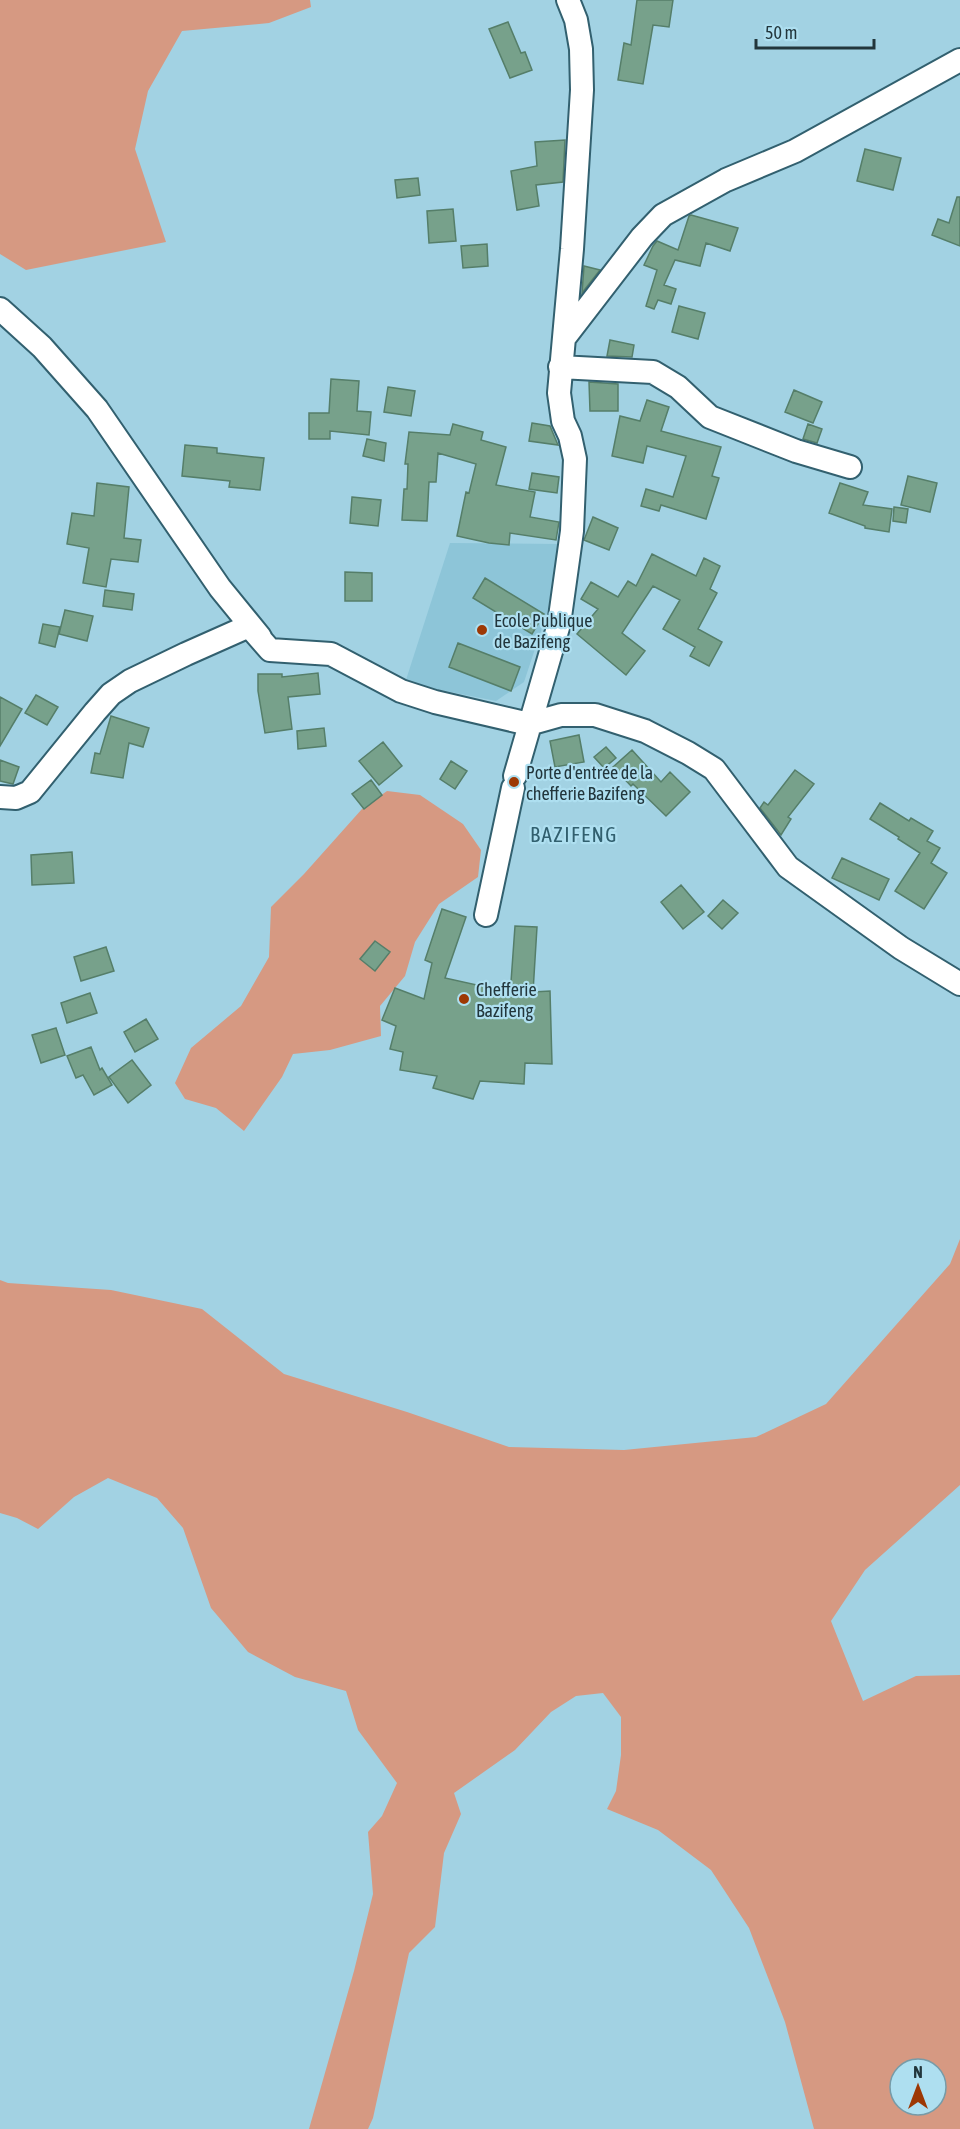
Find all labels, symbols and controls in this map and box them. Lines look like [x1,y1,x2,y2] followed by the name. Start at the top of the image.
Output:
[756,12,874,50] scale bar
[765,22,797,43] text: 50 m
[494,610,592,652] place label: Ecole Publique de Bazifeng
[475,623,489,637] marker: Ecole Publique de Bazifeng
[526,762,653,804] place label: Porte d'entrée de la chefferie Bazifeng
[507,775,521,789] marker: Porte d'entrée de la chefferie Bazifeng
[530,822,618,846] district label: BAZIFENG
[476,979,537,1021] place label: Chefferie Bazifeng
[457,992,471,1006] marker: Chefferie Bazifeng
[888,2057,948,2117] north arrow
[913,2063,923,2081] text: N

